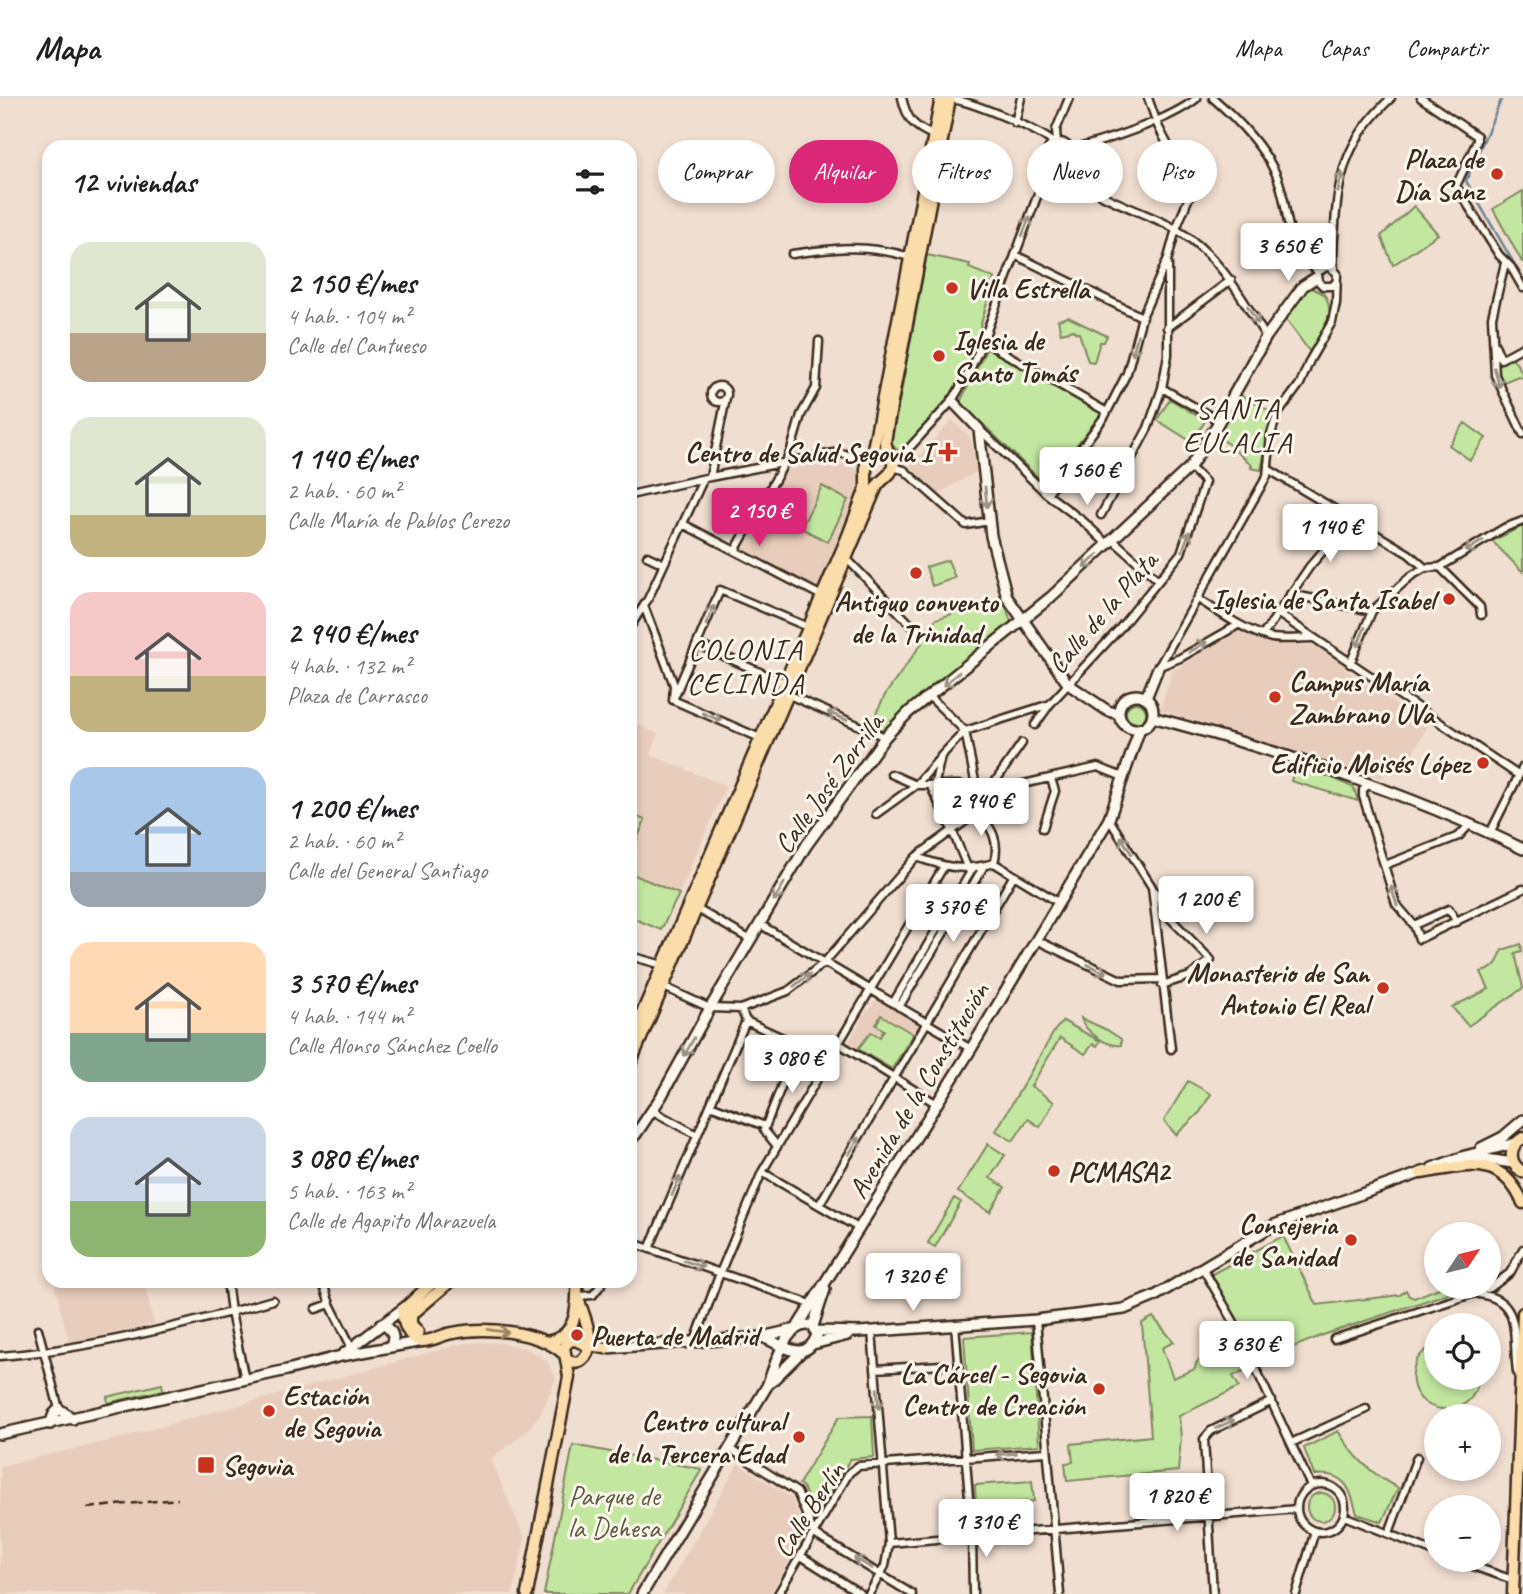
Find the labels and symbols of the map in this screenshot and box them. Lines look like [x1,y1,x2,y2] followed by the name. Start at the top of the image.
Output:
[1395,141,1486,208] place label: Plaza de Día Sanz
[1489,166,1505,182] marker: Plaza de Día Sanz
[1334,171,1347,194] one-way arrow
[1021,216,1033,237] one-way arrow
[1223,223,1353,283] pin: 3 650 €
[966,271,1092,306] place label: Villa Estrella
[944,280,960,296] marker: Villa Estrella
[1246,305,1260,325] one-way arrow
[953,323,1080,390] place label: Iglesia de Santo Tomás
[1128,333,1141,356] one-way arrow
[931,348,947,364] marker: Iglesia de Santo Tomás
[1491,366,1504,388] one-way arrow
[1183,389,1293,461] district label: SANTA EULALIA
[685,435,939,470] place label: Centro de Salud Segovia I
[938,442,958,462] marker: Centro de Salud Segovia I
[1022,448,1152,507] pin: 1 560 €
[980,485,993,508] one-way arrow
[694,489,824,548] pin: 2 150 €
[1265,504,1395,564] pin: 1 140 €
[1181,530,1193,552] one-way arrow
[1465,538,1484,553] one-way arrow
[1040,542,1167,681] street label: Calle de la Plata
[1083,552,1100,569] one-way arrow
[908,565,924,581] marker: Antiguo convento de la Trinidad
[1212,582,1440,617] place label: Iglesia de Santa Isabel
[834,584,999,651] place label: Antiguo convento de la Trinidad
[1441,591,1457,607] marker: Iglesia de Santa Isabel
[704,605,717,626] one-way arrow
[1353,626,1366,648] one-way arrow
[687,630,805,702] district label: COLONIA CELINDA
[1188,640,1208,654] one-way arrow
[1289,664,1436,731] place label: Campus María Zambrano UVa
[943,671,961,687] one-way arrow
[1267,689,1283,705] marker: Campus María Zambrano UVa
[766,704,892,860] street label: Calle José Zorrilla
[826,709,848,722] one-way arrow
[700,711,722,724] one-way arrow
[1270,746,1472,781] place label: Edificio Moisés López
[1475,755,1491,771] marker: Edificio Moisés López
[916,778,1046,838] pin: 2 940 €
[1118,836,1133,855] one-way arrow
[1141,876,1271,936] pin: 1 200 €
[772,882,786,902] one-way arrow
[888,884,1018,944] pin: 3 570 €
[1387,885,1400,907] one-way arrow
[1187,955,1374,1022] place label: Monasterio de San Antonio El Real
[1086,962,1107,976] one-way arrow
[793,973,811,988] one-way arrow
[840,975,998,1205] street label: Avenida de la Constitución
[1375,980,1391,996] marker: Monasterio de San Antonio El Real
[727,1035,857,1095] pin: 3 080 €
[682,1036,695,1057] one-way arrow
[847,1137,861,1157] one-way arrow
[1068,1154,1172,1189] place label: PCMASA2
[1046,1163,1062,1179] marker: PCMASA2
[670,1176,683,1198] one-way arrow
[1231,1207,1342,1274] place label: Consejeria de Sanidad
[1424,1222,1502,1298] north arrow
[1343,1232,1359,1248] marker: Consejeria de Sanidad
[848,1254,978,1313] pin: 1 320 €
[683,1259,705,1272] one-way arrow
[591,1318,763,1353] place label: Puerta de Madrid
[1182,1322,1312,1381] pin: 3 630 €
[486,1325,509,1338] one-way arrow
[569,1327,585,1343] marker: Puerta de Madrid
[900,1356,1088,1423] place label: La Cárcel - Segovia Centro de Creación
[283,1378,383,1445] place label: Estación de Segovia
[1091,1381,1107,1397] marker: La Cárcel - Segovia Centro de Creación
[872,1387,885,1410] one-way arrow
[261,1403,277,1419] marker: Estación de Segovia
[607,1404,790,1471] place label: Centro cultural de la Tercera Edad
[1214,1417,1235,1430] one-way arrow
[791,1429,807,1445] marker: Centro cultural de la Tercera Edad
[222,1448,295,1483] place label: Segovia
[995,1448,1018,1461] one-way arrow
[765,1454,853,1564] street label: Calle Berlín
[196,1455,216,1475] marker: Segovia
[1112,1474,1242,1533] pin: 1 820 €
[568,1478,662,1545] park label: Parque de la Dehesa
[921,1500,1051,1559] pin: 1 310 €
[854,1556,874,1570] one-way arrow

